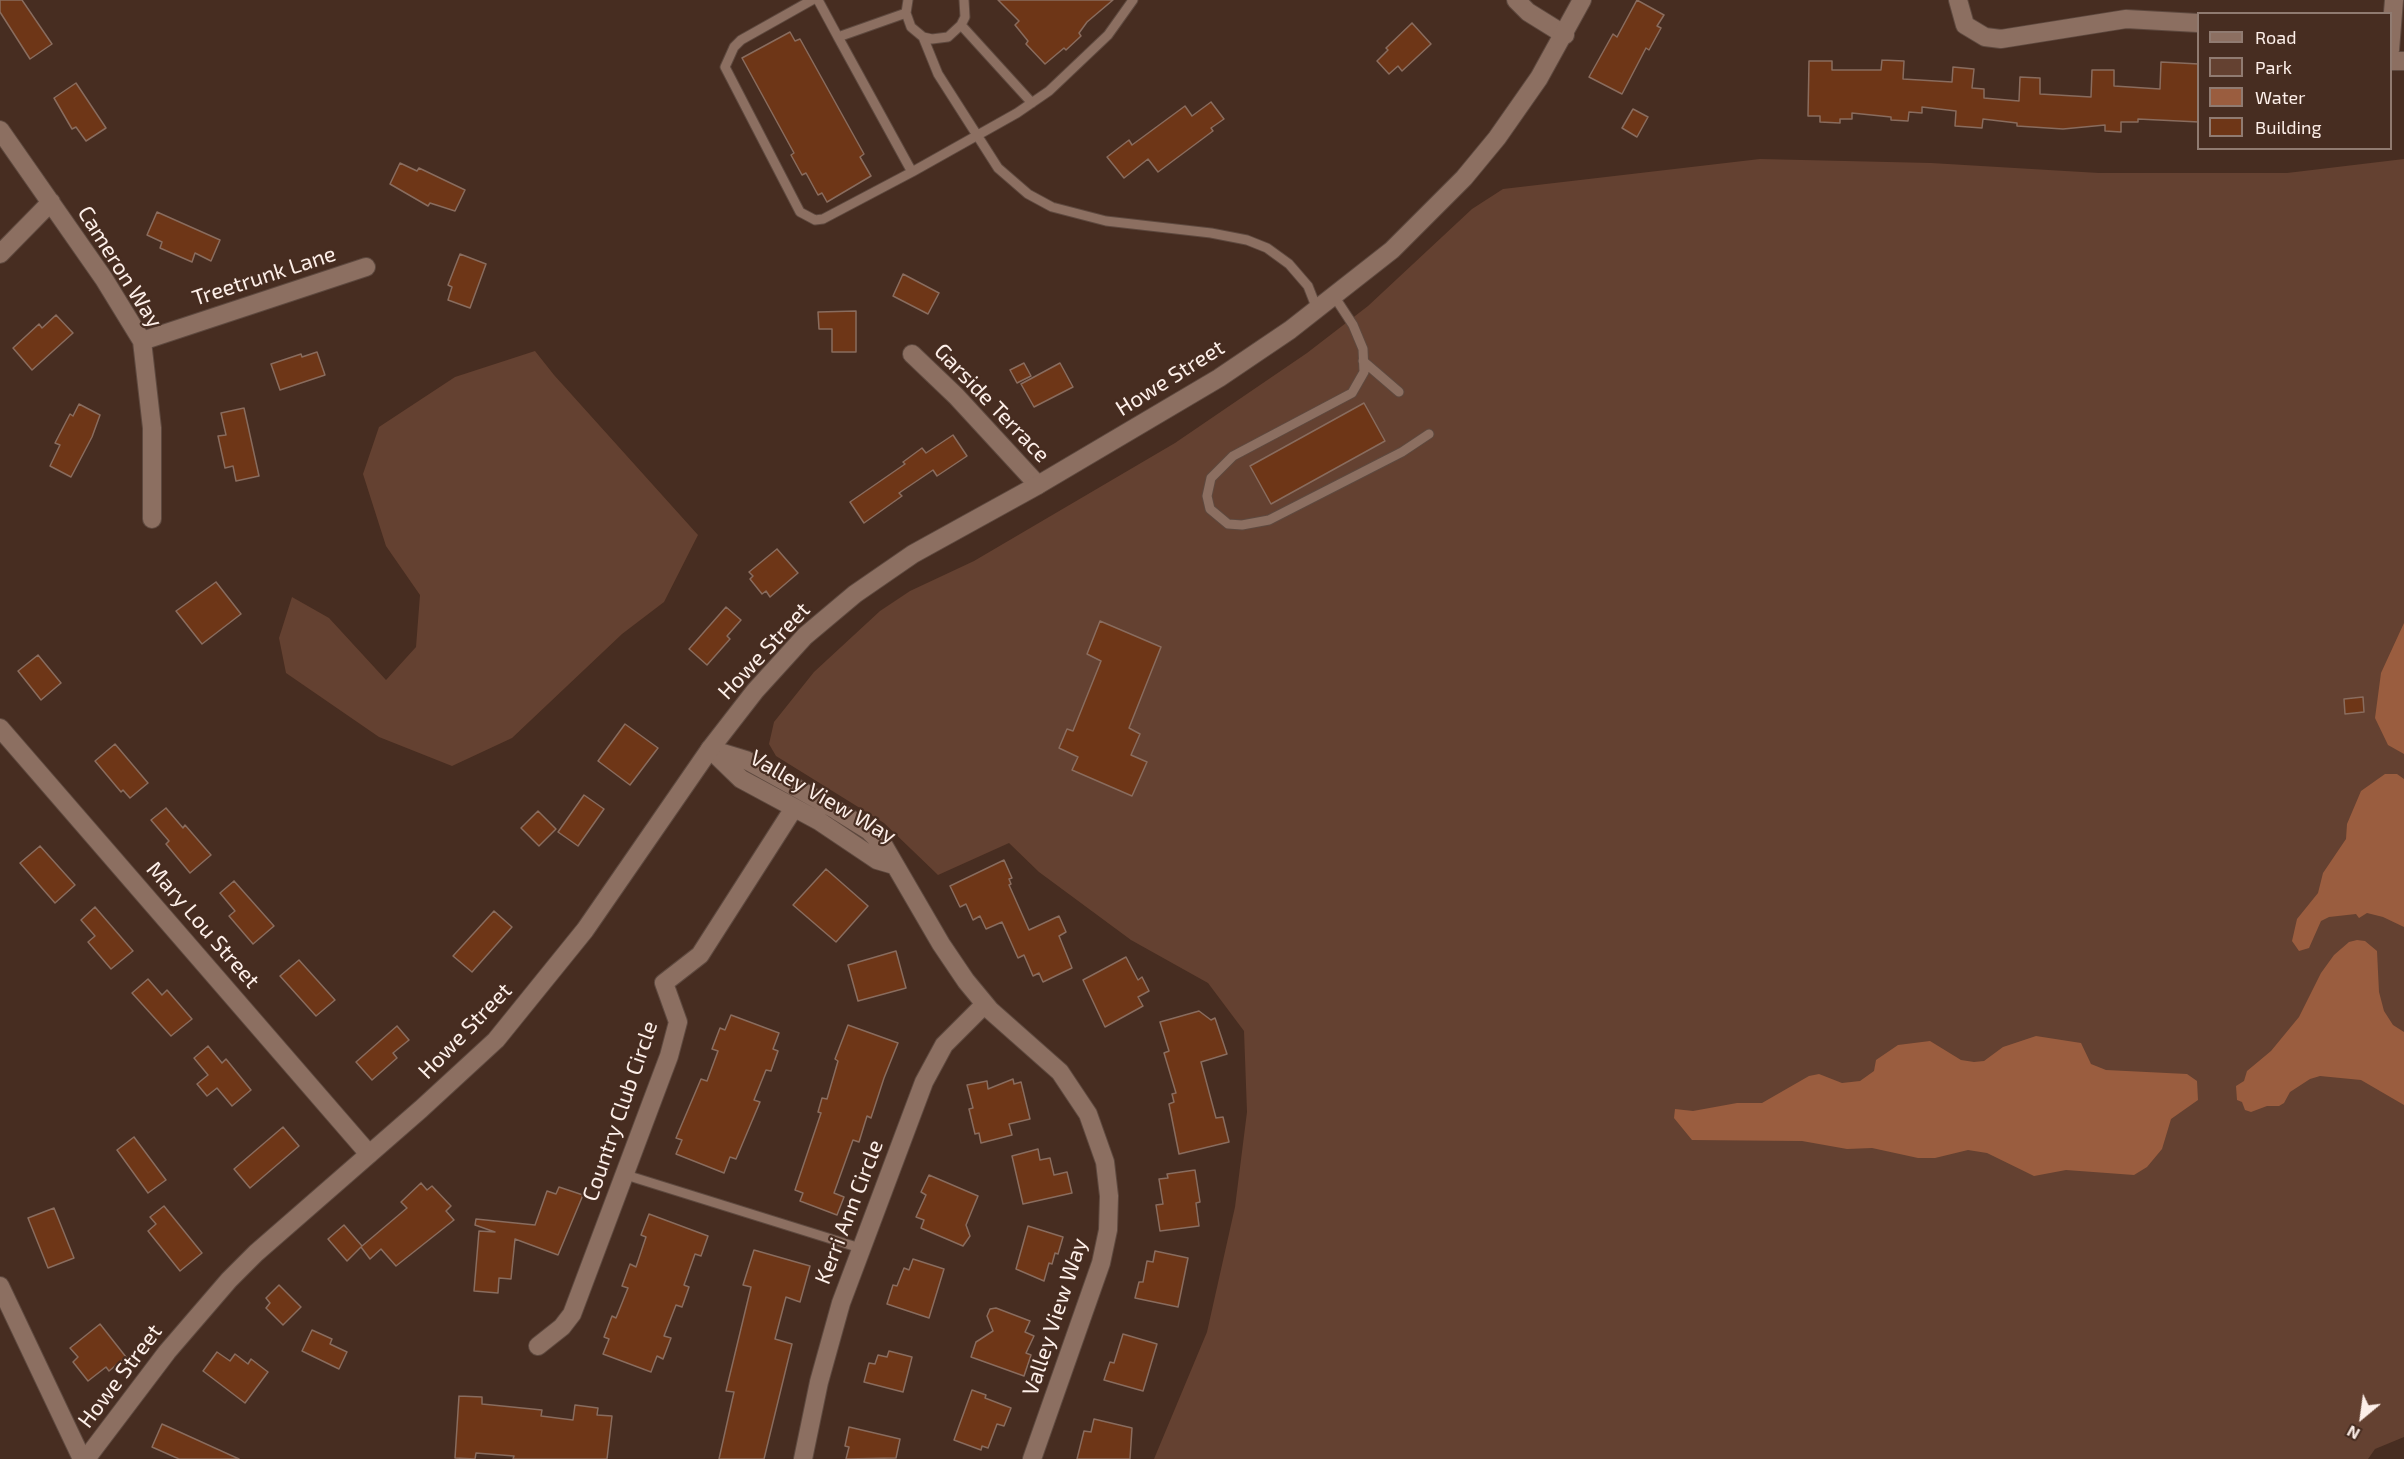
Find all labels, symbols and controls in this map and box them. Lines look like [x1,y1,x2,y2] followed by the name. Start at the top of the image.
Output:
[2197,12,2392,150] legend
[2255,26,2296,48] text: Road
[2255,56,2292,78] text: Park
[2255,86,2305,108] text: Water
[2255,116,2322,138] text: Building
[72,201,168,333] street label: Cameron Way
[189,240,339,312] street label: Treetrunk Lane
[1111,334,1229,422] street label: Howe Street
[929,338,1055,468] street label: Garside Terrace
[712,597,816,705] street label: Howe Street
[745,745,901,849] street label: Valley View Way
[141,856,265,994] street label: Mary Lou Street
[413,978,517,1084] street label: Howe Street
[577,1017,663,1205] street label: Country Club Circle
[809,1136,889,1288] street label: Kerri Ann Circle
[1017,1235,1093,1399] street label: Valley View Way
[72,1319,168,1433] street label: Howe Street
[2332,1387,2392,1447] north arrow
[2343,1422,2363,1444] text: N

